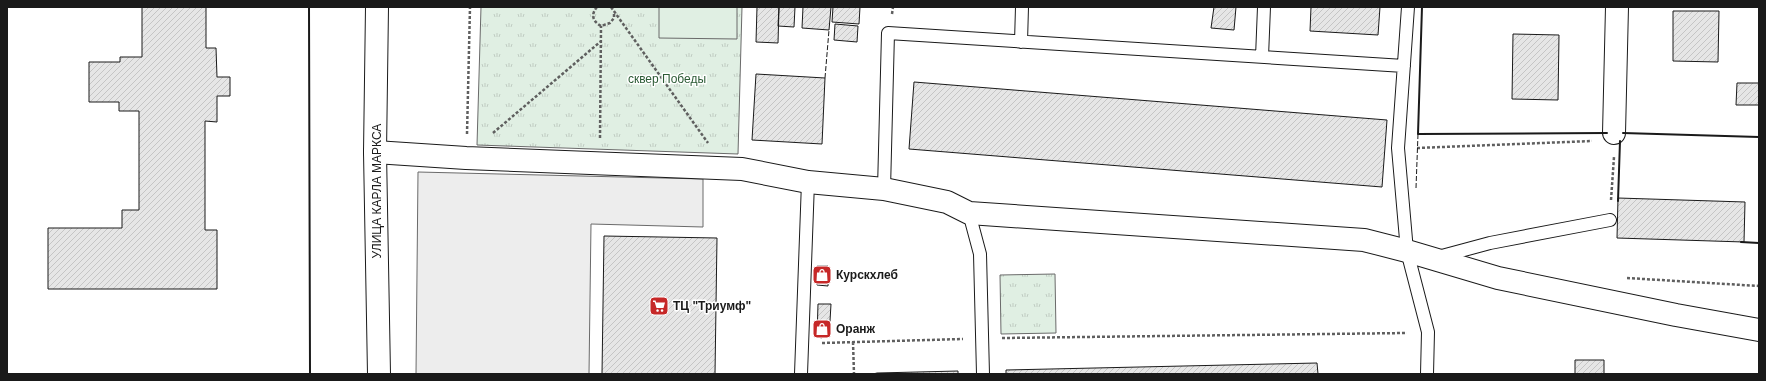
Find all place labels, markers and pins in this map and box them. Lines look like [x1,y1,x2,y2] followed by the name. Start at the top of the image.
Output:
[811,264,833,286] shop icon: Курскхлеб
[836,268,898,282] place label: Курскхлеб
[648,295,670,317] supermarket icon: ТЦ "Триумф"
[673,299,751,313] place label: ТЦ "Триумф"
[811,318,833,340] shop icon: Оранж
[836,322,876,336] place label: Оранж

